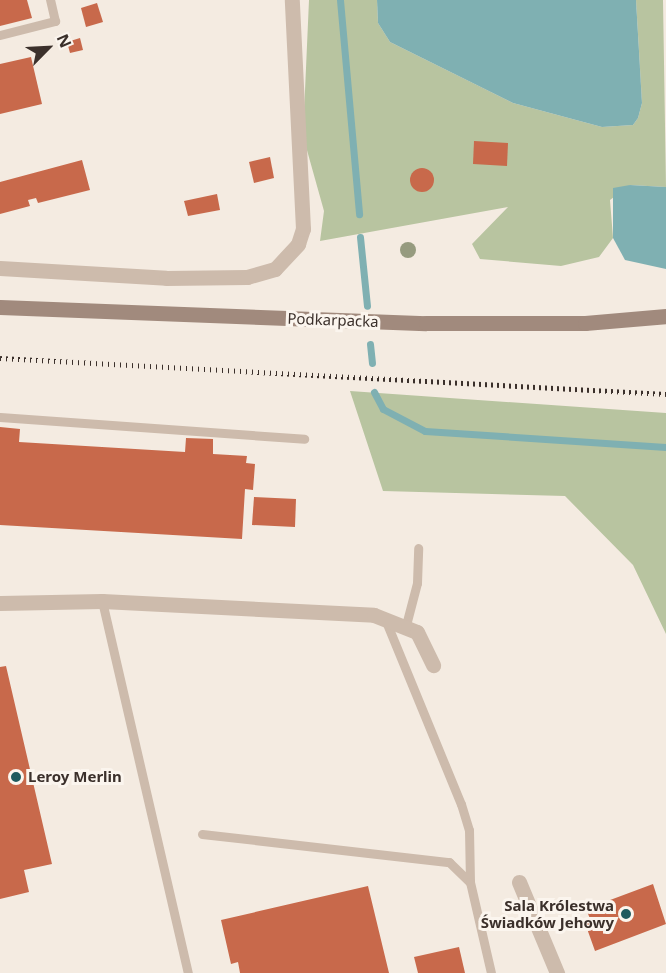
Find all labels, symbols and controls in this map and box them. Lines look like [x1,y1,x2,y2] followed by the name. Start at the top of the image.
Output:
[18,18,78,78] north arrow
[52,30,77,51] text: N
[287,309,379,331] street label: Podkarpacka
[28,768,122,786] place label: Leroy Merlin
[9,770,23,784] marker: Leroy Merlin
[481,896,614,931] place label: Sala Królestwa Świadków Jehowy
[619,907,633,921] marker: Sala Królestwa Świadków Jehowy

